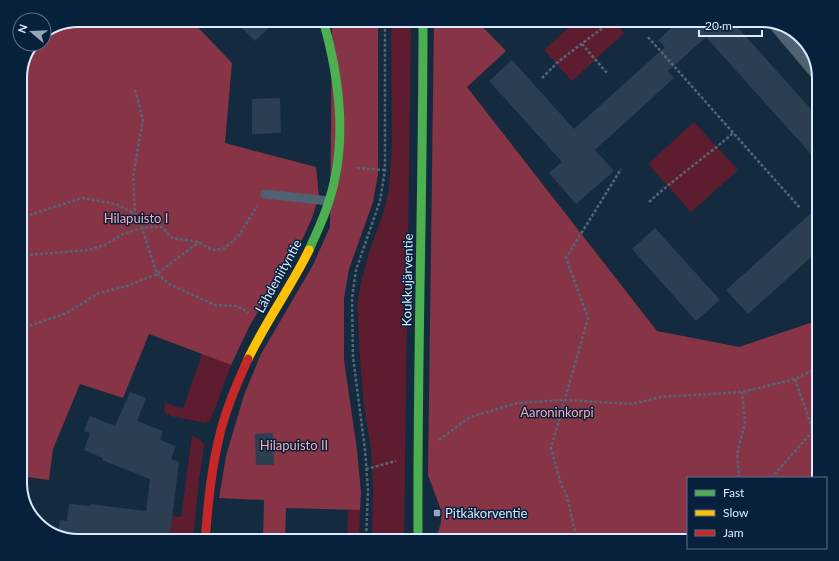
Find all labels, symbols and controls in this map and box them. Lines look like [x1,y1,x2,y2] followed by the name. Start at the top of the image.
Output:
[12,12,52,52] north arrow
[699,12,762,38] scale bar
[705,18,732,33] text: 20 m
[15,22,30,35] text: N
[104,210,168,226] park label: Hilapuisto I
[398,233,416,327] street label: Koukkujärventie
[251,236,305,315] street label: Lähdeniityntie
[520,404,594,420] park label: Aaroninkorpi
[260,437,328,453] park label: Hilapuisto II
[687,477,827,549] legend
[723,485,745,500] text: Fast
[445,505,528,521] place label: Pitkäkorventie
[723,505,749,520] text: Slow
[432,508,442,518] marker: Pitkäkorventie
[723,525,744,540] text: Jam

